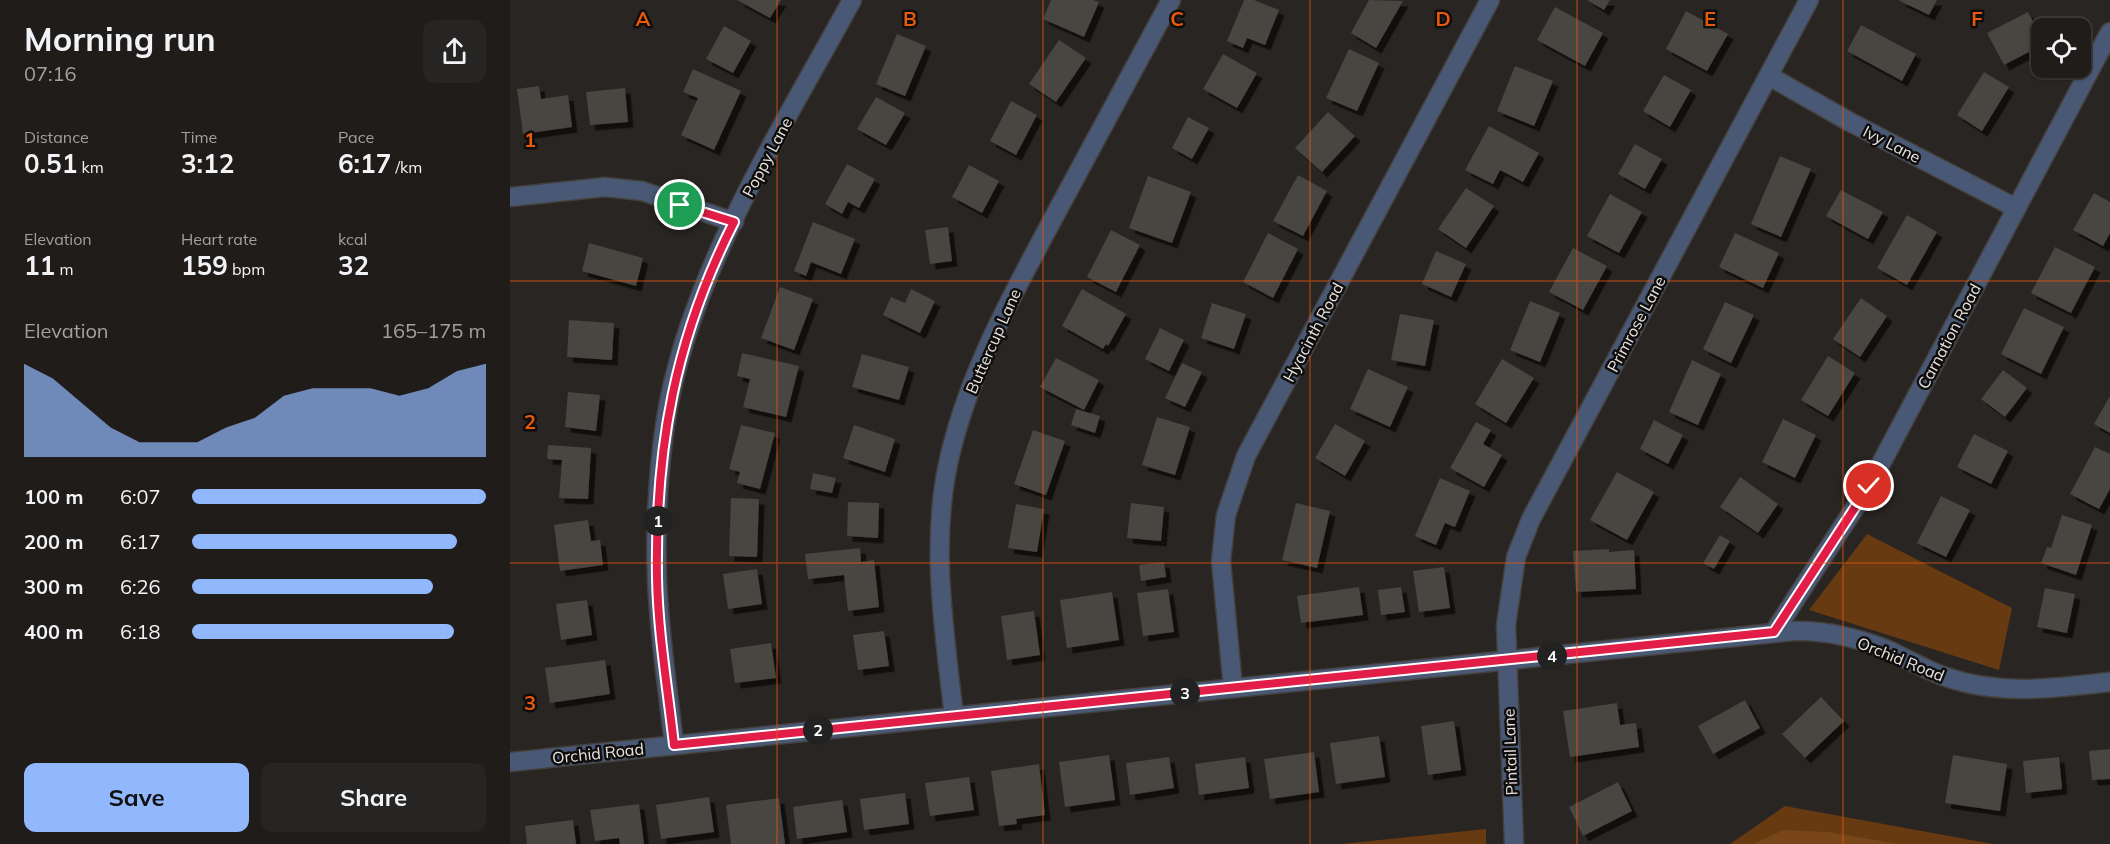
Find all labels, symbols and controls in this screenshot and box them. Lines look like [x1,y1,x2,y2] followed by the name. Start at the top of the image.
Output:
[636,6,651,31] text: A
[903,6,917,31] text: B
[1170,6,1184,31] text: C
[1435,6,1451,31] text: D
[1704,6,1716,31] text: E
[1971,6,1983,31] text: F
[24,18,216,59] text: Morning run
[2031,18,2091,78] map controls
[2031,18,2091,78] button: locate
[423,20,486,83] button: share
[24,61,77,86] text: 07:16
[738,114,796,200] street label: Poppy Lane
[1860,121,1924,167] street label: Ivy Lane
[24,127,89,147] text: Distance
[181,127,217,147] text: Time
[338,127,374,147] text: Pace
[524,127,536,152] text: 1
[24,147,77,180] text: 0.51
[181,147,234,180] text: 3:12
[338,147,391,180] text: 6:17
[77,157,104,177] text: km
[391,157,422,177] text: /km
[654,179,705,230] pin
[663,188,696,221] icon: arrive
[24,229,92,249] text: Elevation
[181,229,257,249] text: Heart rate
[338,229,367,249] text: kcal
[24,249,55,282] text: 11
[181,249,228,282] text: 159
[338,249,369,282] text: 32
[55,259,73,279] text: m
[228,259,265,279] text: bpm
[1602,273,1670,375] street label: Primrose Lane
[1278,279,1348,385] street label: Hyacinth Road
[1913,280,1985,392] street label: Carnation Road
[961,285,1025,397] street label: Buttercup Lane
[24,318,109,343] text: Elevation
[381,318,486,343] text: 165–175 m
[524,409,536,434] text: 2
[1843,460,1894,511] pin
[1852,469,1885,502] icon: check
[24,484,83,509] text: 100 m
[120,484,161,509] text: 6:07
[643,506,673,536] pin: 1
[653,511,663,531] text: 1
[24,529,83,554] text: 200 m
[120,529,161,554] text: 6:17
[24,574,83,599] text: 300 m
[120,574,161,599] text: 6:26
[24,619,83,644] text: 400 m
[120,619,161,644] text: 6:18
[1855,632,1947,686] street label: Orchid Road
[1537,641,1567,671] pin: 4
[1547,646,1557,666] text: 4
[1170,678,1200,708] pin: 3
[1180,683,1190,703] text: 3
[524,690,536,715] text: 3
[1498,708,1522,796] street label: Pintail Lane
[803,715,833,745] pin: 2
[813,720,823,740] text: 2
[551,738,645,768] street label: Orchid Road
[24,763,249,832] button: Save
[261,763,486,832] button: Share

